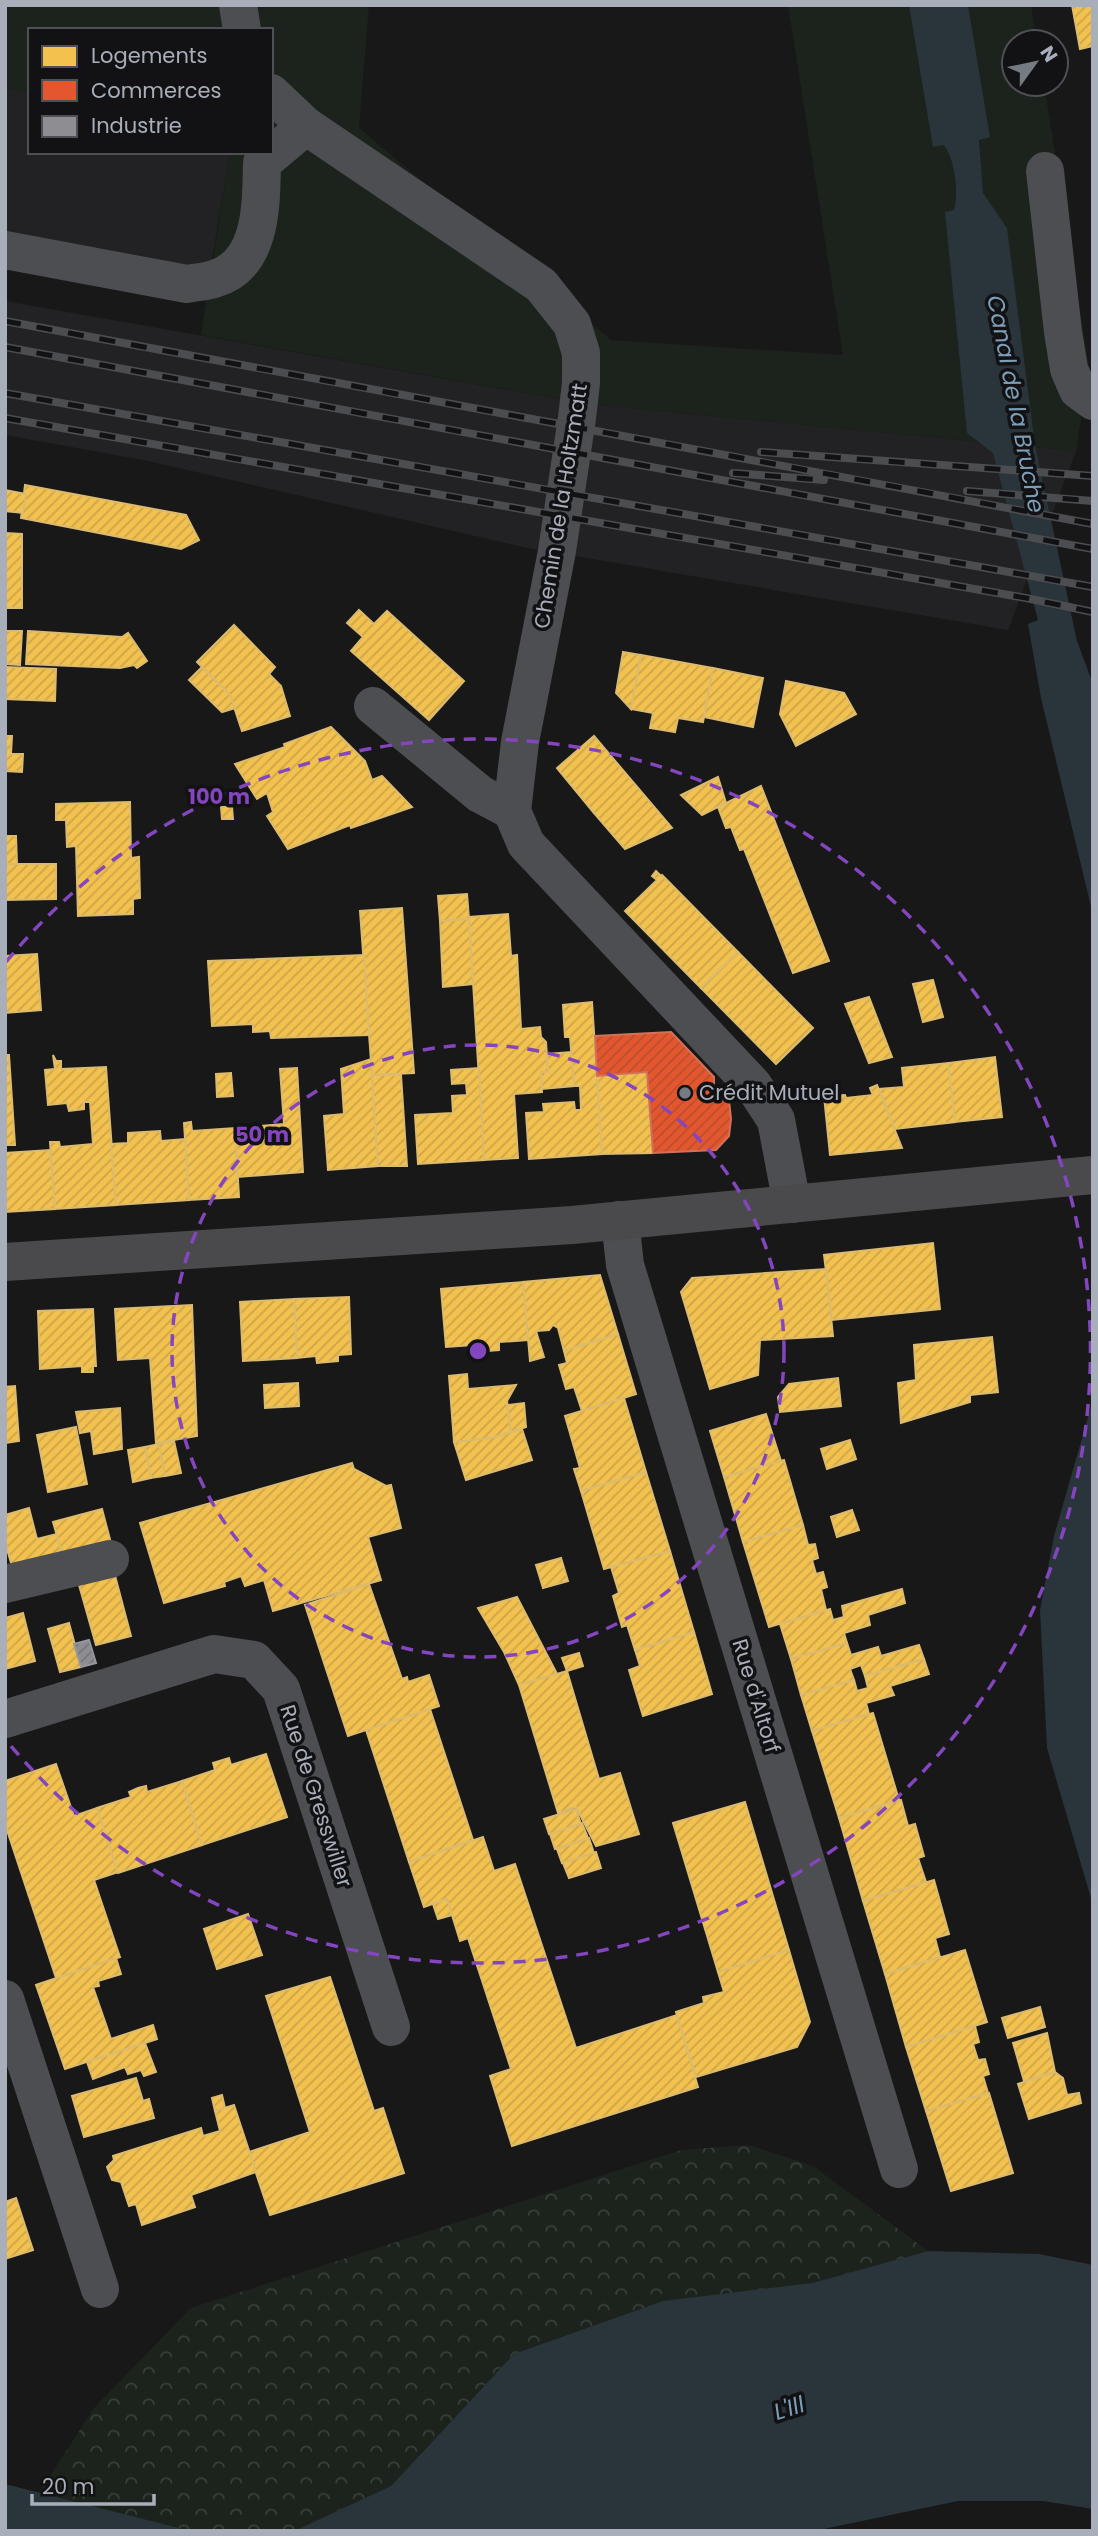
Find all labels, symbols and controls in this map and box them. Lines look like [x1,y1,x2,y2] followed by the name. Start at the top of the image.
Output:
[28,28,273,154] legend
[1000,28,1070,98] north arrow
[91,41,207,70] text: Logements
[1034,41,1064,67] text: N
[91,76,222,105] text: Commerces
[91,111,182,140] text: Industrie
[979,292,1053,516] water label: Canal de la Bruche
[527,381,594,631] street label: Chemin de la Holtzmatt
[188,782,250,811] text: 100 m
[699,1078,839,1107] place label: Crédit Mutuel
[677,1085,693,1101] marker: Crédit Mutuel
[235,1120,289,1149] text: 50 m
[466,1339,490,1363] centre of rings
[725,1635,788,1756] street label: Rue d'Altorf
[273,1701,360,1891] street label: Rue de Gresswiller
[770,2388,809,2428] water label: L'Ill
[32,2462,154,2506] scale bar
[42,2472,95,2501] text: 20 m

